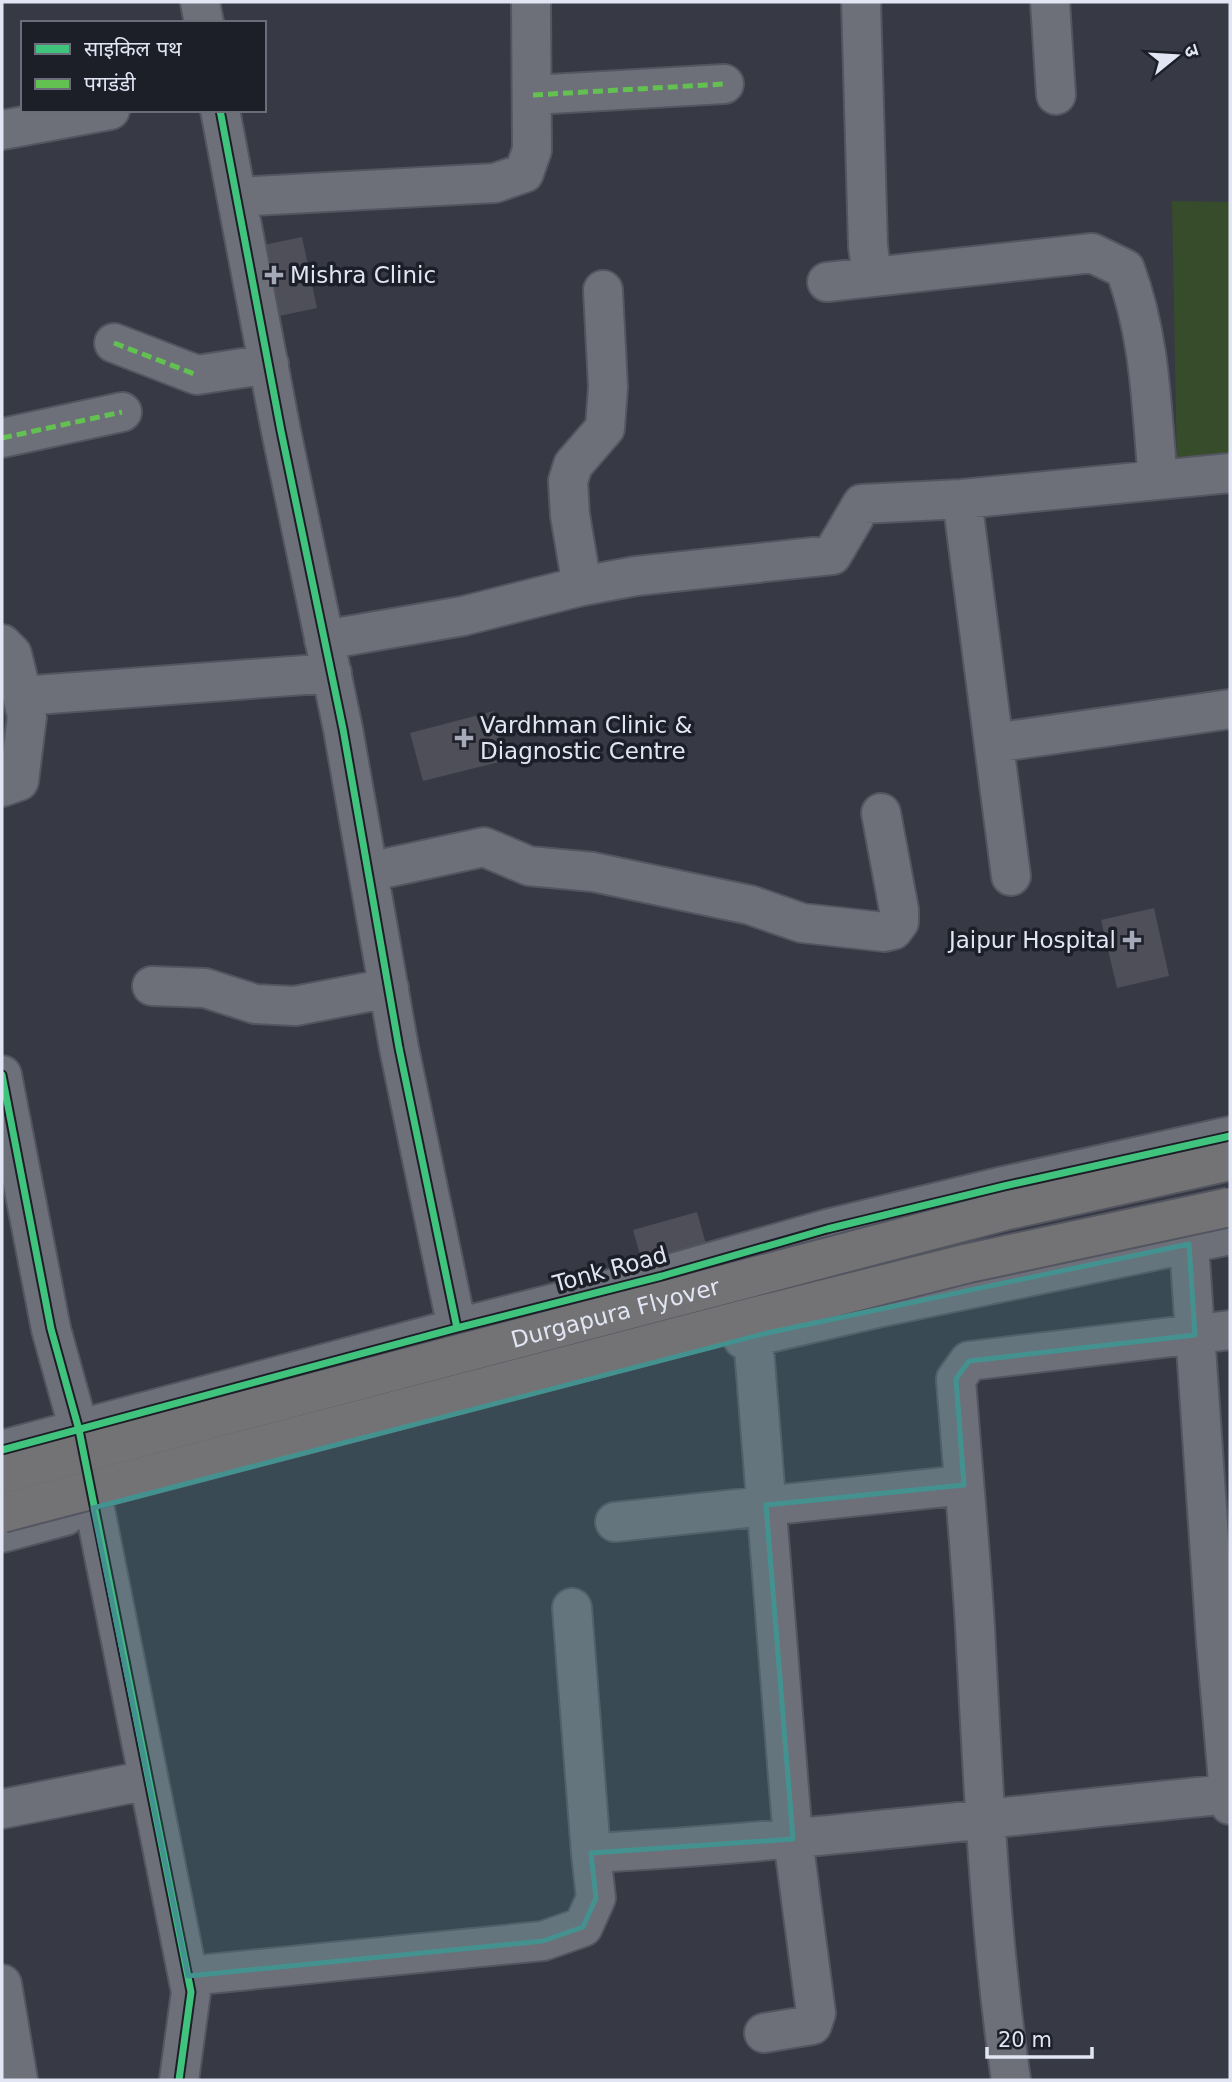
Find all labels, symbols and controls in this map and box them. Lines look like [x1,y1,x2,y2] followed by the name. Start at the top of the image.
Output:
[21,21,266,112] legend
[1141,21,1211,91] north arrow
[84,37,182,61] text: साइकिल पथ
[1180,42,1205,60] text: उ
[84,72,136,96] text: पगडंडी
[290,262,436,288] place label: Mishra Clinic
[264,265,284,285] marker: Mishra Clinic
[480,712,692,764] place label: Vardhman Clinic & Diagnostic Centre
[454,728,474,748] marker: Vardhman Clinic & Diagnostic Centre
[947,927,1116,953] place label: Jaipur Hospital
[1122,930,1142,950] marker: Jaipur Hospital
[549,1241,670,1297] street label: Tonk Road
[508,1273,723,1353] street label: Durgapura Flyover
[987,2016,1092,2060] scale bar
[998,2028,1052,2052] text: 20 m

